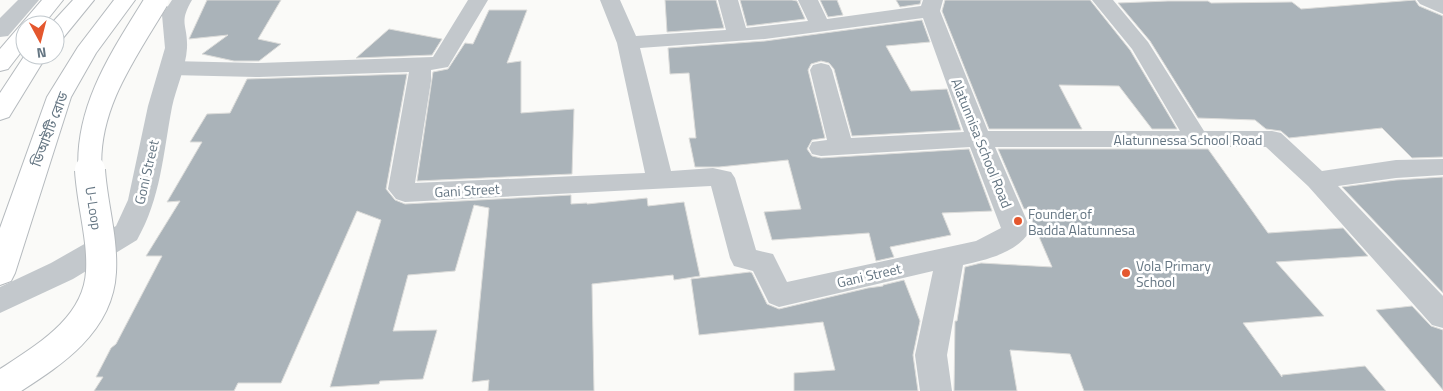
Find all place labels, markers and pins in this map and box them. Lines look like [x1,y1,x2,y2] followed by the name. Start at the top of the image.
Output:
[1028,203,1135,240] place label: Founder of Badda Alatunnesa
[1012,215,1024,227] marker: Founder of Badda Alatunnesa
[1136,255,1211,292] place label: Vola Primary School
[1120,267,1132,279] marker: Vola Primary School

